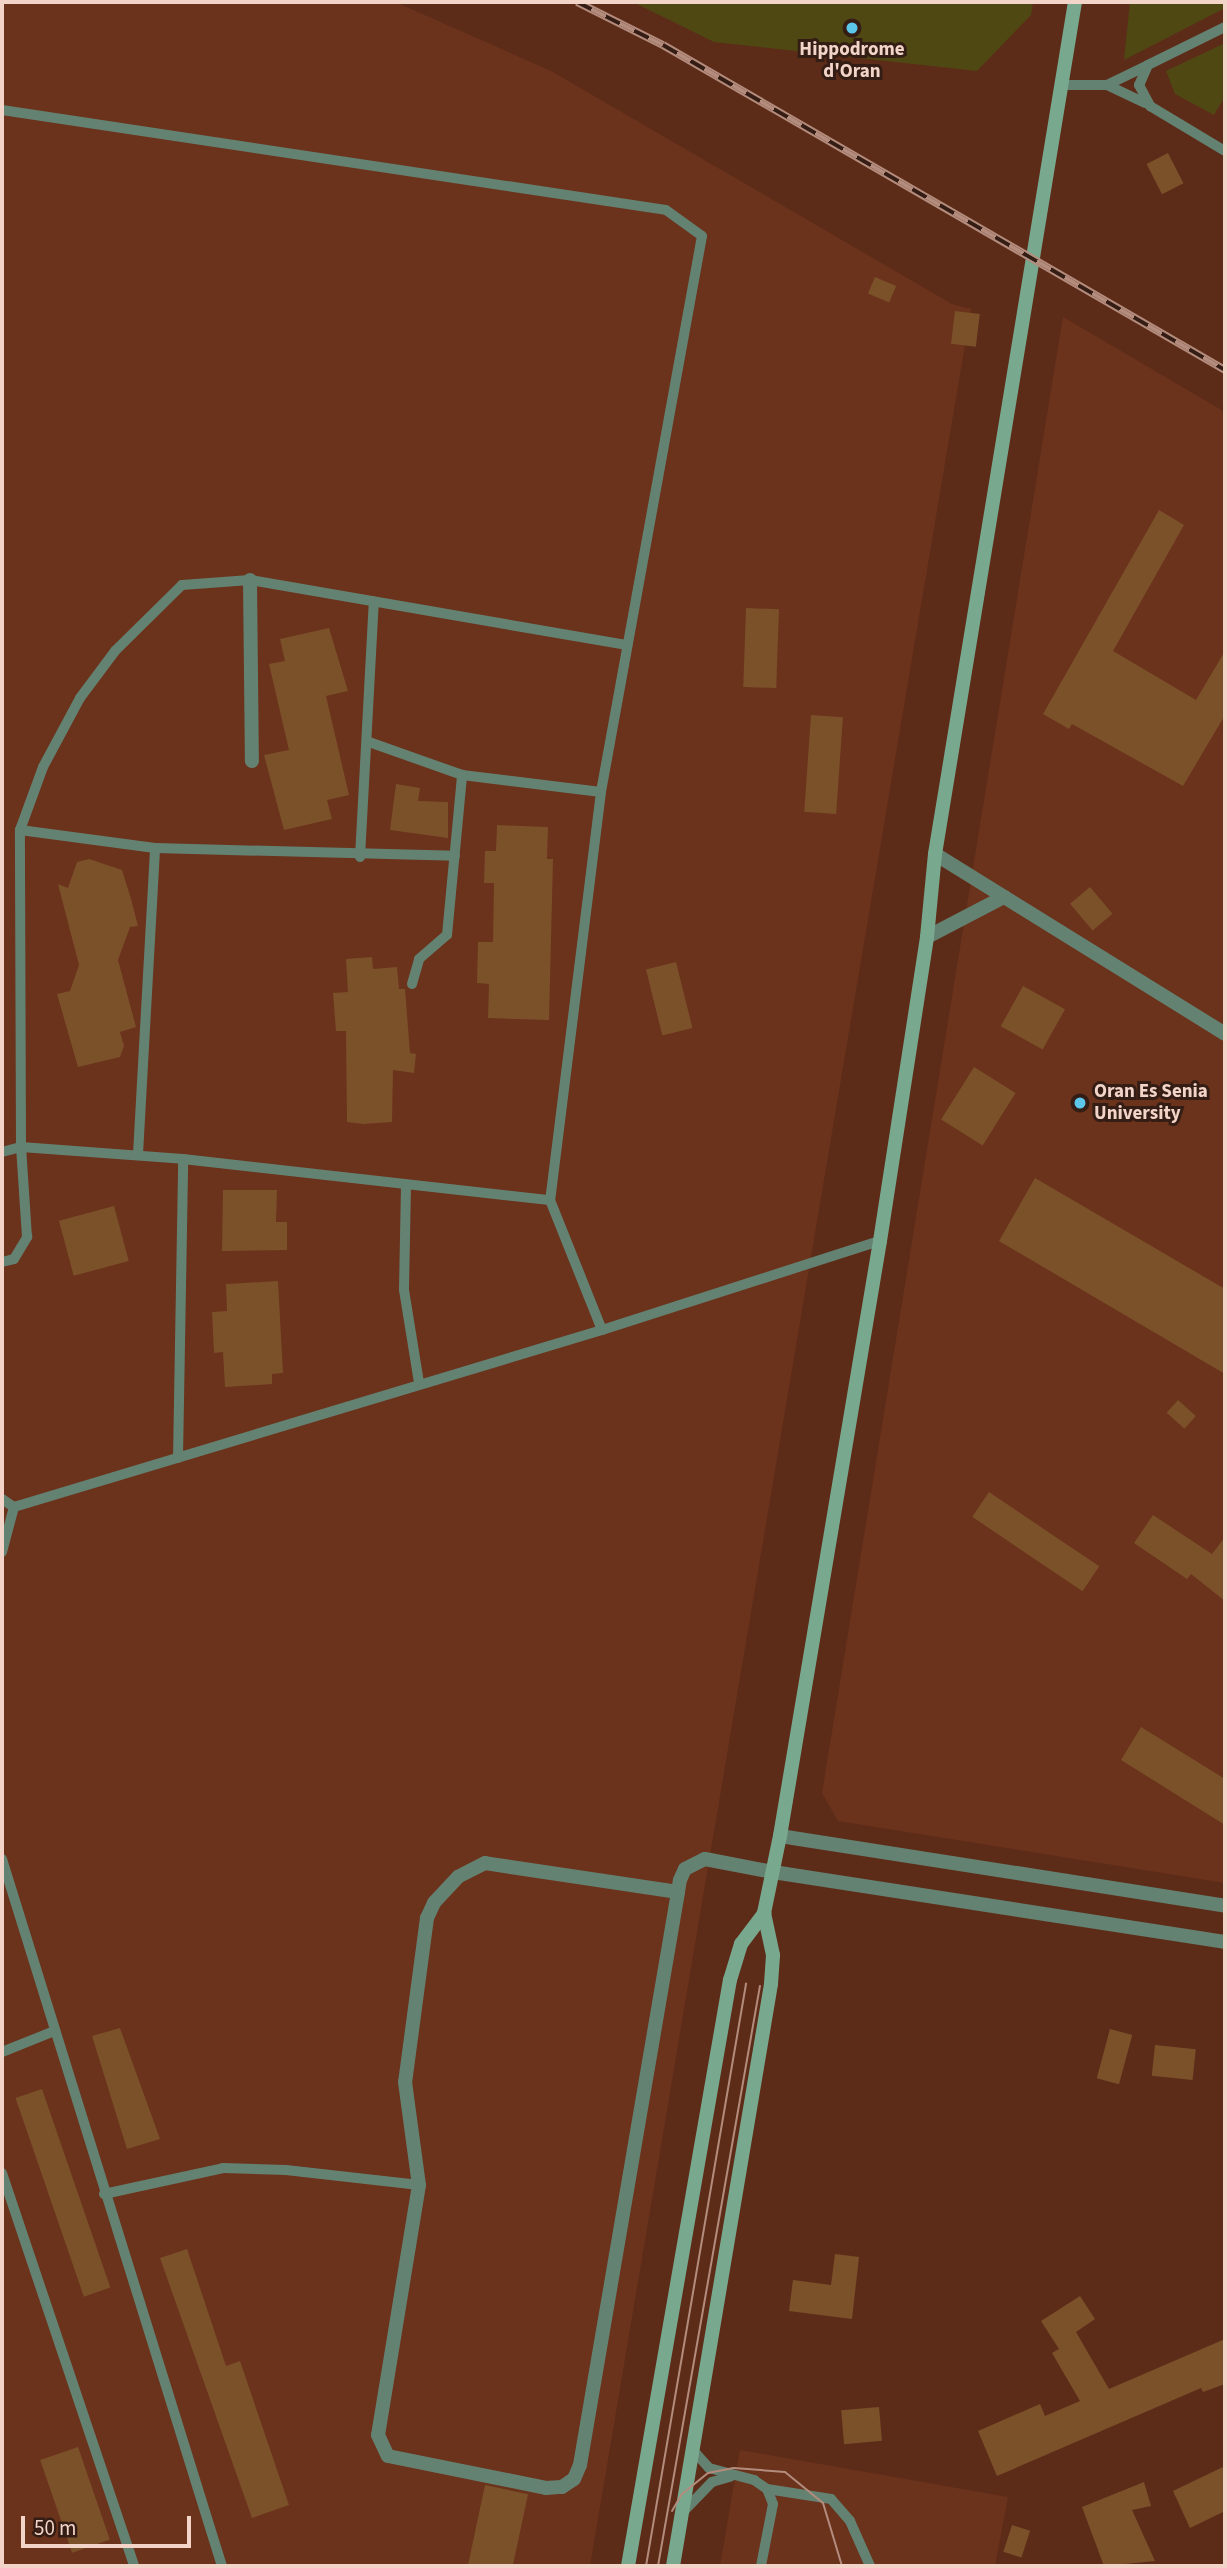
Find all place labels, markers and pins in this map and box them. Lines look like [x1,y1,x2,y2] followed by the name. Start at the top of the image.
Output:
[844,20,860,36] marker: Hippodrome d'Oran
[799,39,905,83] place label: Hippodrome d'Oran
[1094,1081,1208,1125] place label: Oran Es Senia University
[1072,1095,1088,1111] marker: Oran Es Senia University

